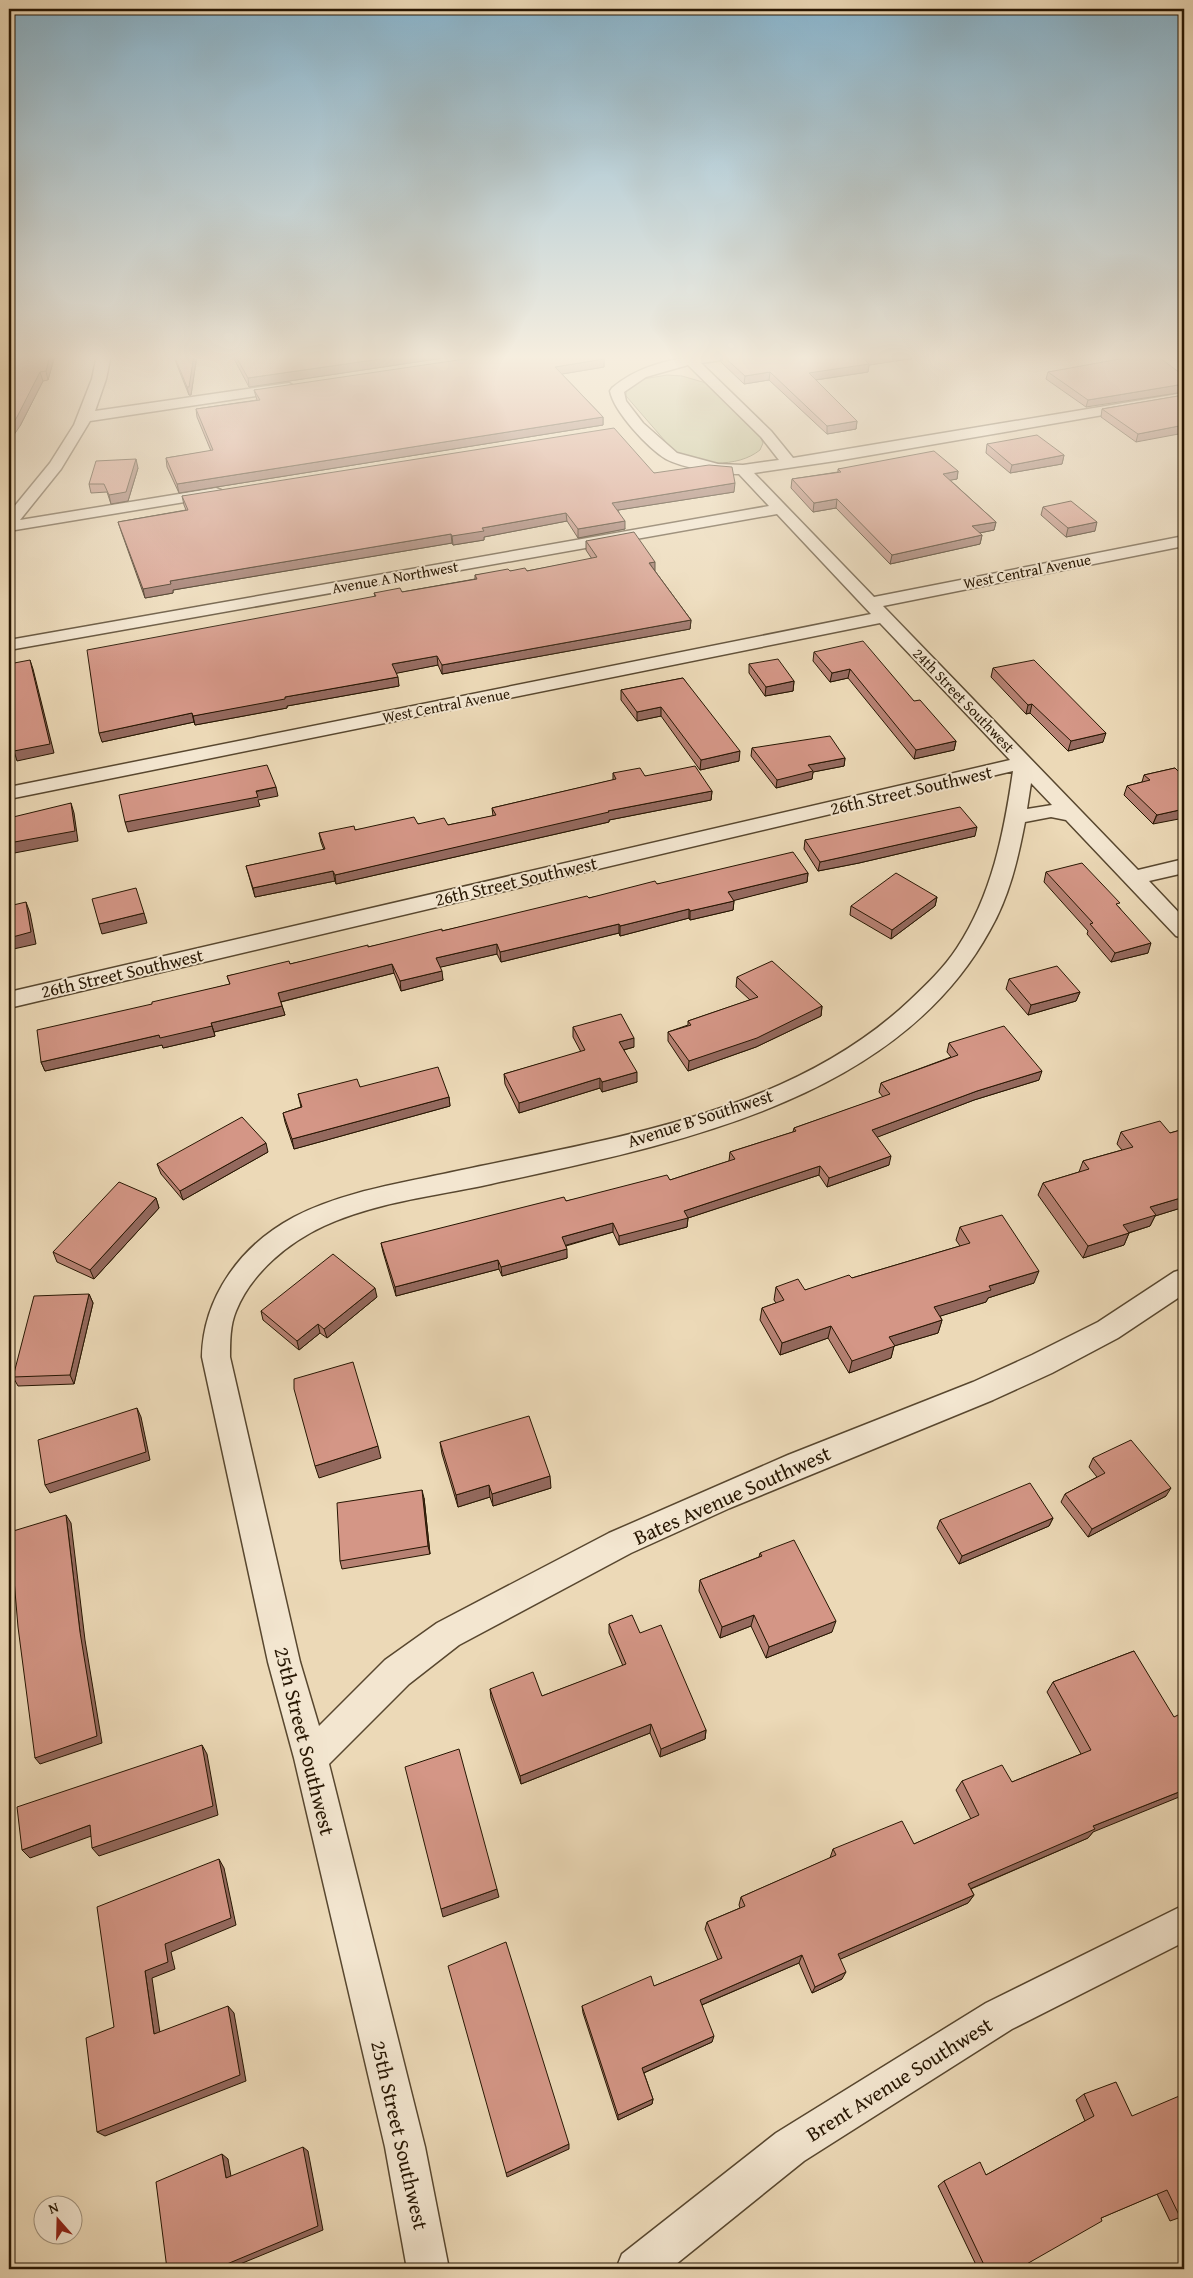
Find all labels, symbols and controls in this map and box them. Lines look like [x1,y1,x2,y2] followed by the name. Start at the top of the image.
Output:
[961,548,1093,594] street label: West Central Avenue
[330,555,460,598] street label: Avenue A Northwest
[908,643,1020,757] street label: 24th Street Southwest
[380,682,512,728] street label: West Central Avenue
[827,758,995,822] street label: 26th Street Southwest
[432,849,600,913] street label: 26th Street Southwest
[38,941,206,1005] street label: 26th Street Southwest
[624,1081,777,1154] street label: Avenue B Southwest
[628,1437,836,1552] street label: Bates Avenue Southwest
[267,1643,344,1839] street label: 25th Street Southwest
[800,2009,999,2149] street label: Brent Avenue Southwest
[363,2037,437,2233] street label: 25th Street Southwest
[32,2196,82,2246] north arrow
[46,2197,62,2219] text: N

